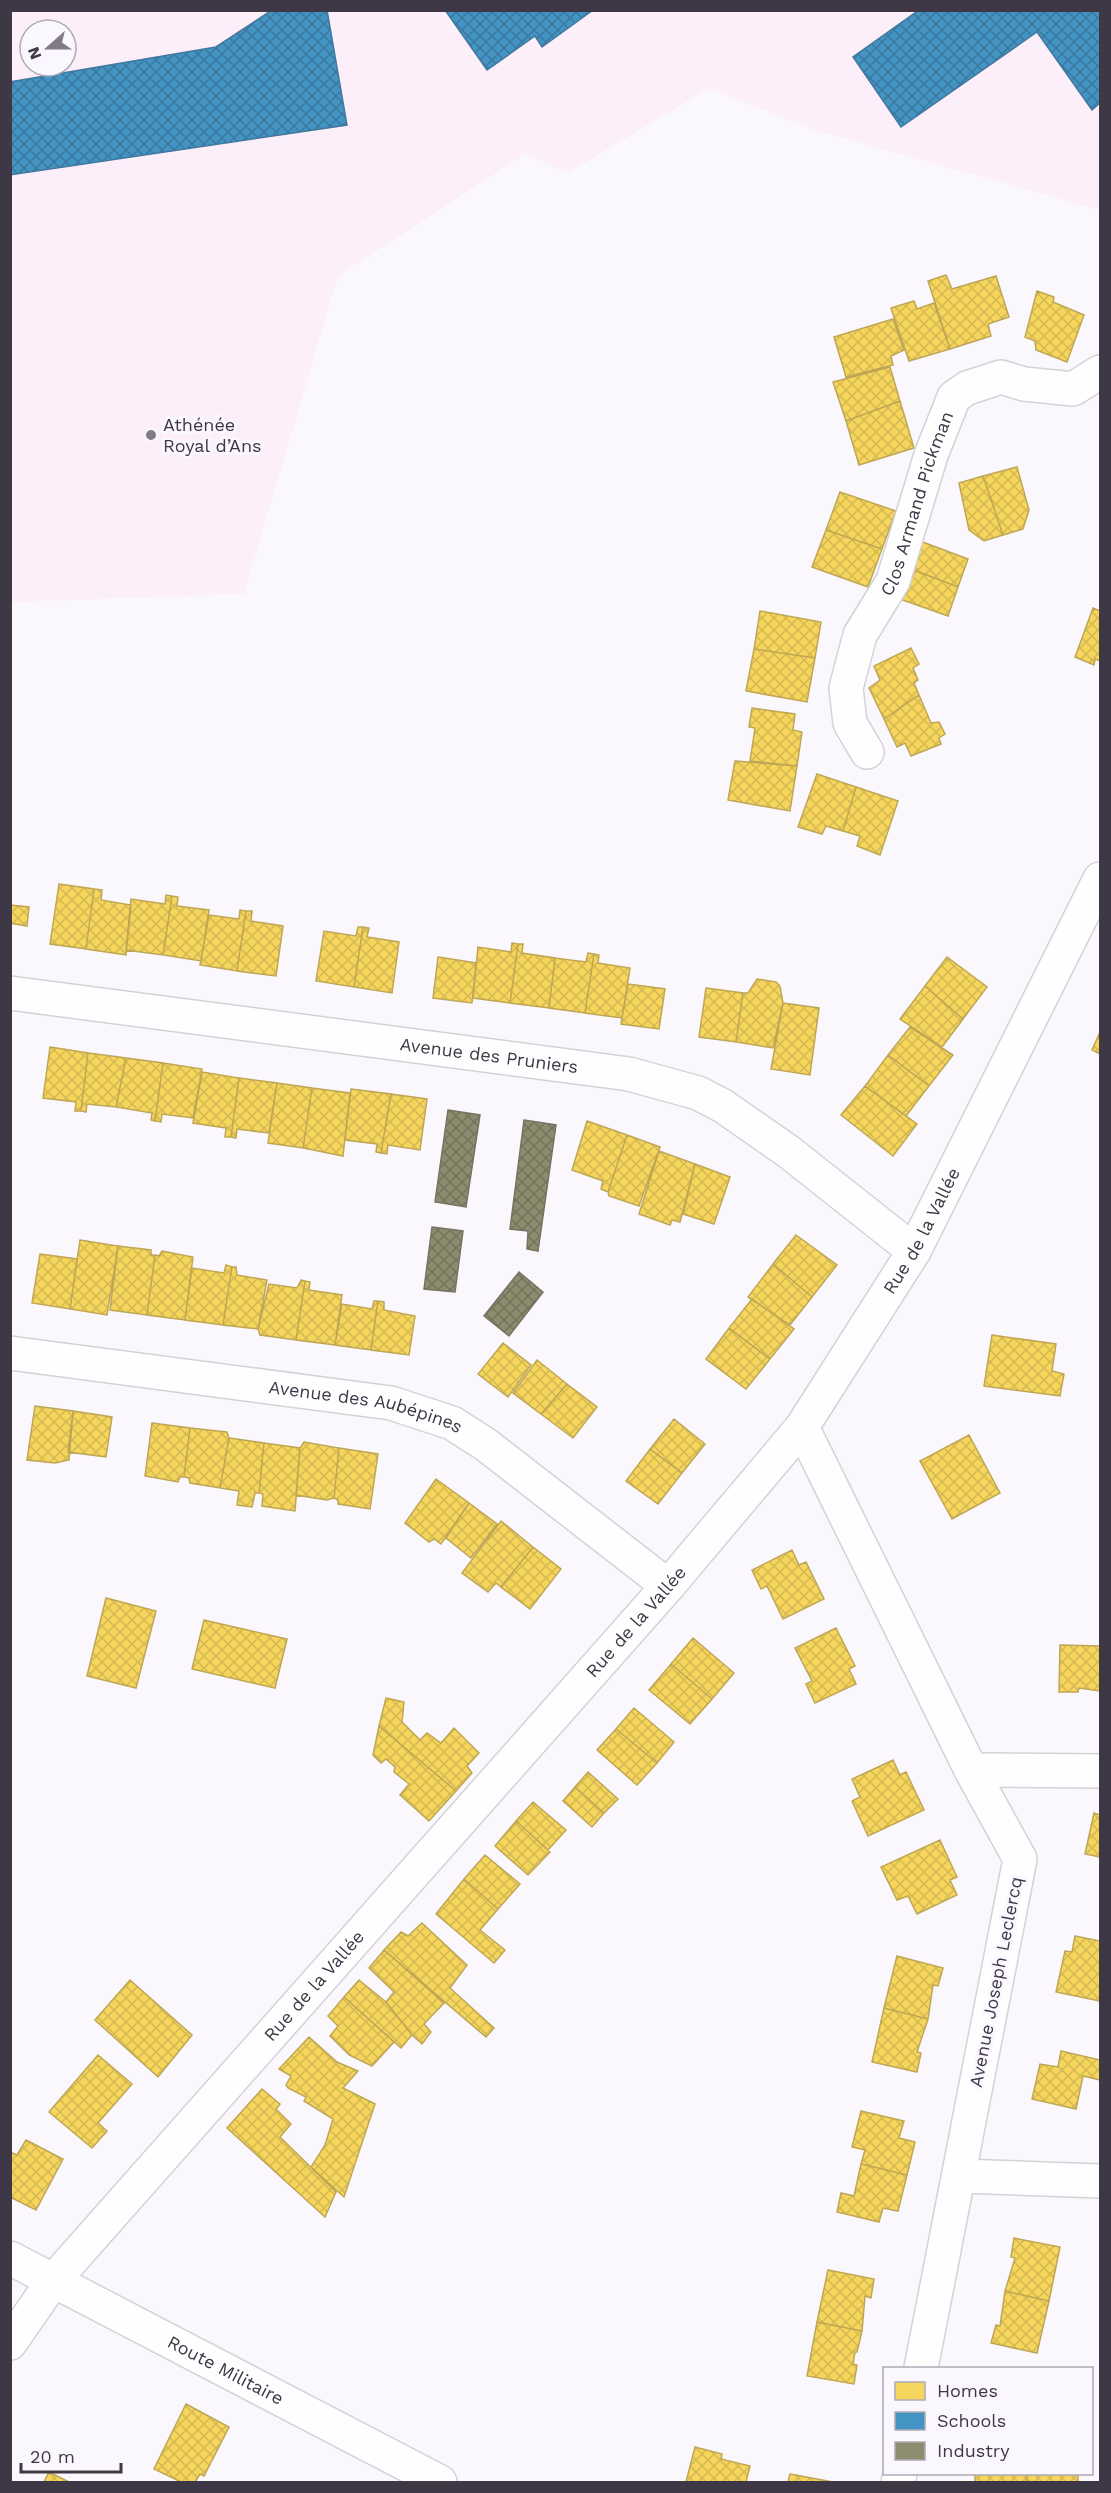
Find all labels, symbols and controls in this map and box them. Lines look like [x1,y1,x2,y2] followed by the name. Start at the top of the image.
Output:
[18,18,78,78] north arrow
[23,44,45,62] text: N
[875,408,957,600] street label: Clos Armand Pickman
[163,414,262,456] place label: Athénée Royal d’Ans
[144,428,158,442] marker: Athénée Royal d’Ans
[399,1033,579,1077] street label: Avenue des Pruniers
[878,1164,964,1298] street label: Rue de la Vallée
[267,1376,467,1437] street label: Avenue des Aubépines
[581,1562,690,1681] street label: Rue de la Vallée
[965,1875,1026,2089] street label: Avenue Joseph Leclercq
[259,1926,368,2045] street label: Rue de la Vallée
[164,2331,287,2409] street label: Route Militaire
[883,2367,1093,2475] legend
[937,2380,998,2401] text: Homes
[937,2410,1006,2431] text: Schools
[21,2436,122,2474] scale bar
[937,2440,1010,2461] text: Industry
[30,2446,75,2467] text: 20 m

